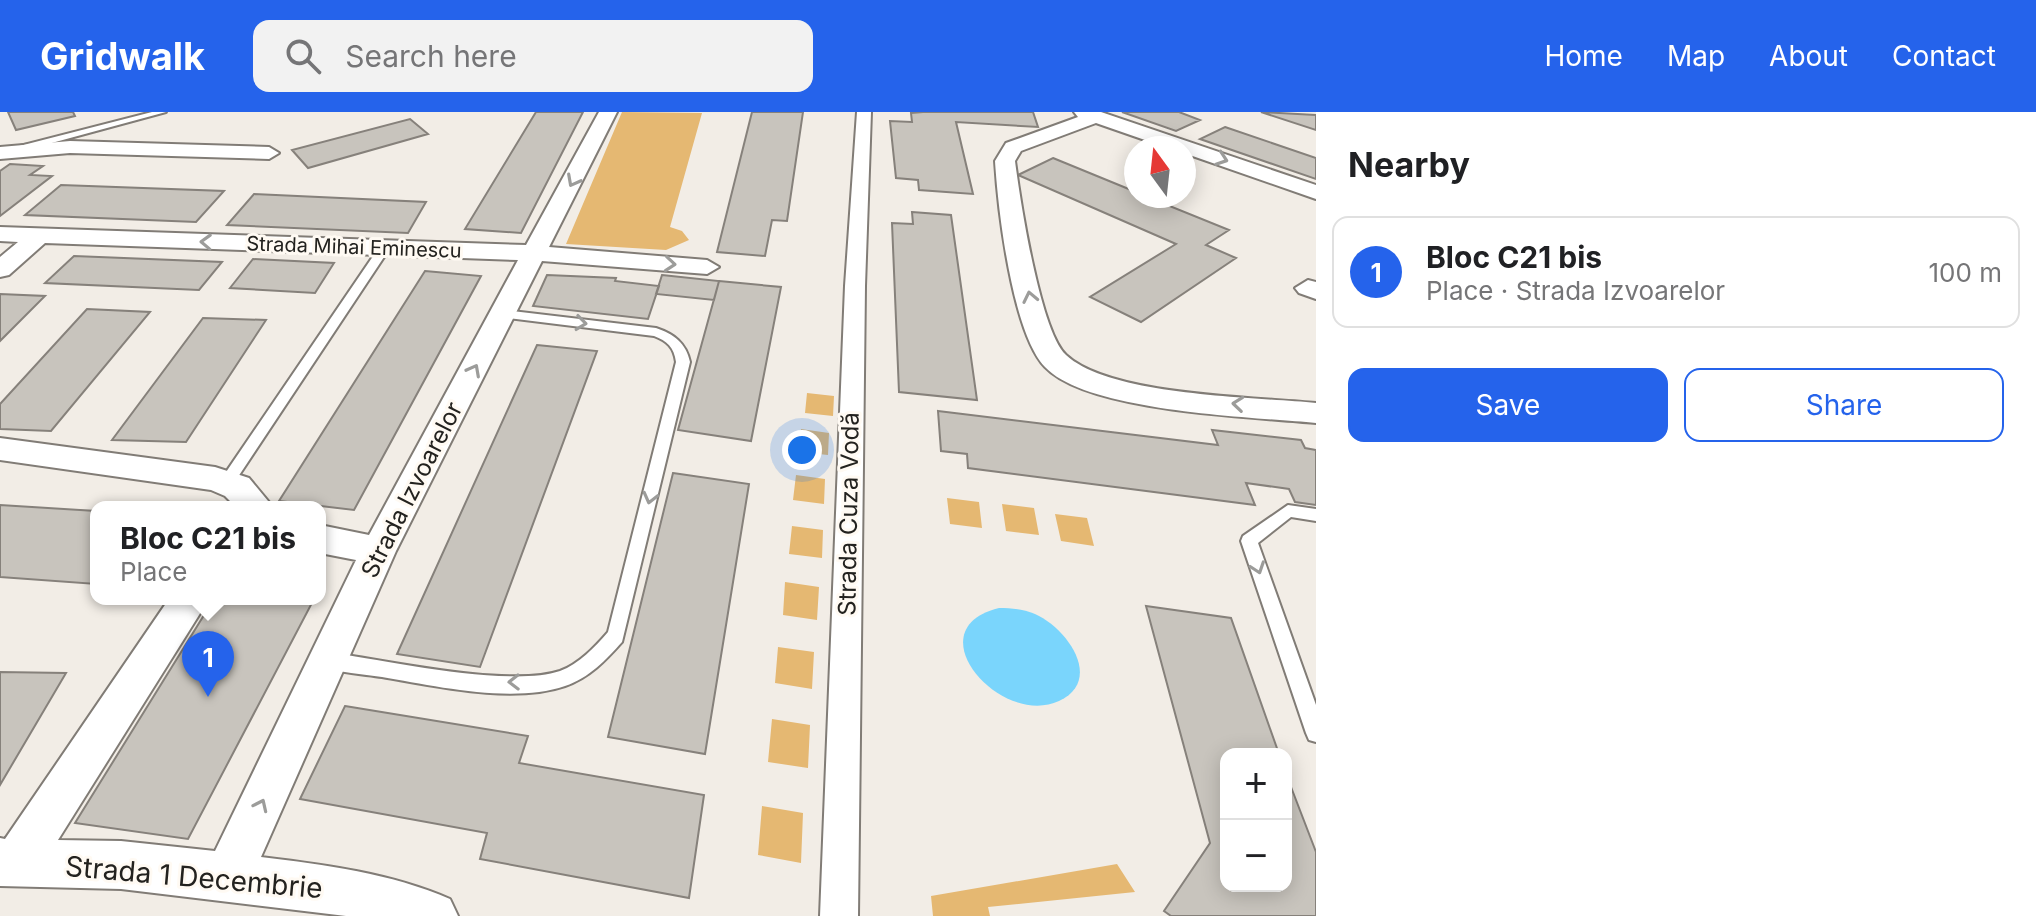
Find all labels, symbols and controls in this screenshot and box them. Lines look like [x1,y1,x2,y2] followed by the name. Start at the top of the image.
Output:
[253,20,813,92] search box
[40,33,205,79] text: Gridwalk
[281,34,325,78] icon: search
[345,38,517,74] text: Search here
[1544,39,1623,73] text: Home
[1667,39,1725,73] text: Map
[1769,39,1848,73] text: About
[1892,39,1996,73] text: Contact
[1124,136,1196,208] north arrow
[1348,144,1470,185] text: Nearby
[1214,149,1228,165] one-way arrow
[567,173,582,188] one-way arrow
[246,231,462,263] street label: Strada Mihai Eminescu
[199,234,212,251] one-way arrow
[1426,239,1602,275] text: Bloc C21 bis
[664,255,677,272] one-way arrow
[1370,257,1382,288] text: 1
[1929,257,2002,288] text: 100 m
[1426,275,1725,306] text: Place · Strada Izvoarelor
[1022,291,1039,305] one-way arrow
[574,314,588,331] one-way arrow
[464,365,480,379] one-way arrow
[1348,368,1668,442] button: Save
[1684,368,2004,442] button: Share
[1232,396,1245,413] one-way arrow
[355,397,468,583] street label: Strada Izvoarelor
[832,412,865,616] street label: Strada Cuza Vodă
[782,430,822,470] your location
[642,491,659,505] one-way arrow
[90,501,326,605] popup
[120,520,296,556] text: Bloc C21 bis
[120,556,187,587] text: Place
[1248,560,1265,574] one-way arrow
[182,631,234,697] pin: 1
[507,673,520,691] one-way arrow
[1220,748,1292,892] map controls
[1220,748,1292,820] button: +
[251,798,267,813] one-way arrow
[1220,820,1292,892] button: −
[64,849,324,905] street label: Strada 1 Decembrie

